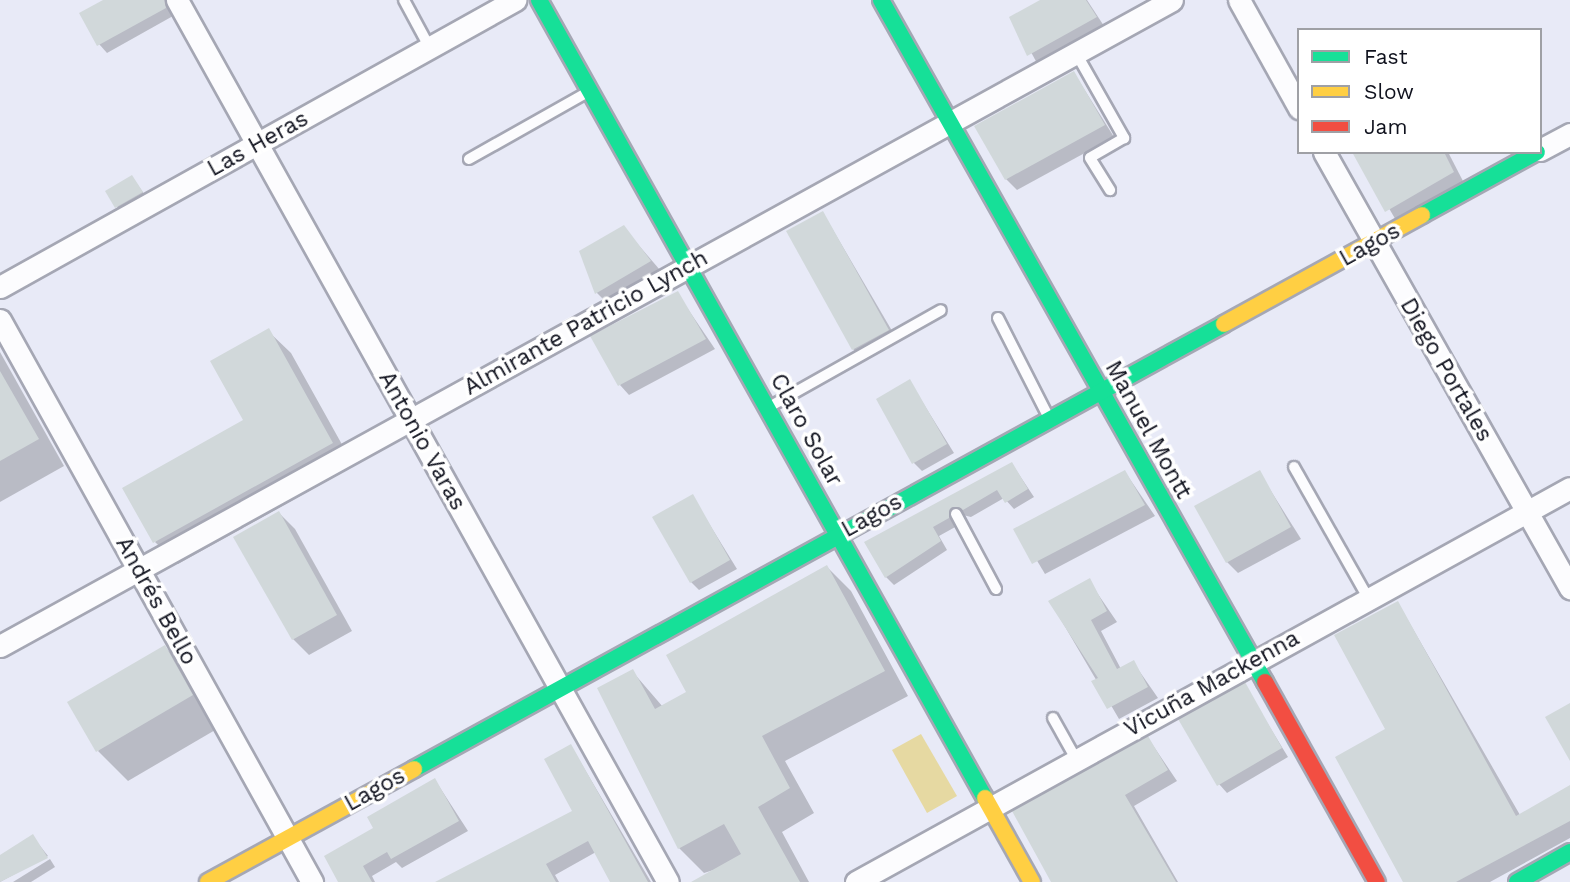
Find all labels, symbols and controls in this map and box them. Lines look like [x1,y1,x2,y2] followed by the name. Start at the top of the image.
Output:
[1297,28,1542,154] legend
[1364,44,1408,69] text: Fast
[1364,79,1414,104] text: Slow
[203,105,313,183] street label: Las Heras
[1364,114,1407,139] text: Jam
[1335,217,1405,273] street label: Lagos
[459,244,713,402] street label: Almirante Patricio Lynch
[1394,293,1498,447] street label: Diego Portales
[1099,356,1197,504] street label: Manuel Montt
[372,366,472,516] street label: Antonio Varas
[764,369,848,491] street label: Claro Solar
[837,488,907,544] street label: Lagos
[109,532,203,670] street label: Andrés Bello
[1120,624,1304,744] street label: Vicuña Mackenna
[340,762,410,818] street label: Lagos

